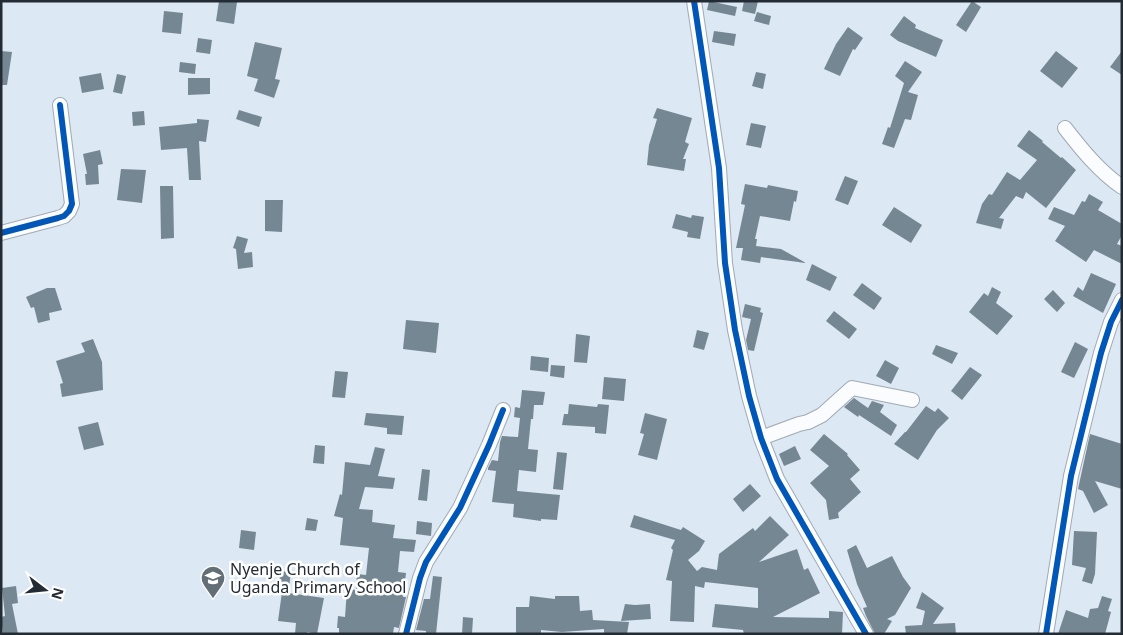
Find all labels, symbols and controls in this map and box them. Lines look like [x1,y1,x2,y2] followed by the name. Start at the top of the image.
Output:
[230,558,407,598] place label: Nyenje Church of Uganda Primary School
[20,565,70,615] north arrow
[200,565,226,599] school or university icon: Nyenje Church of Uganda Primary School
[47,586,69,602] text: N

